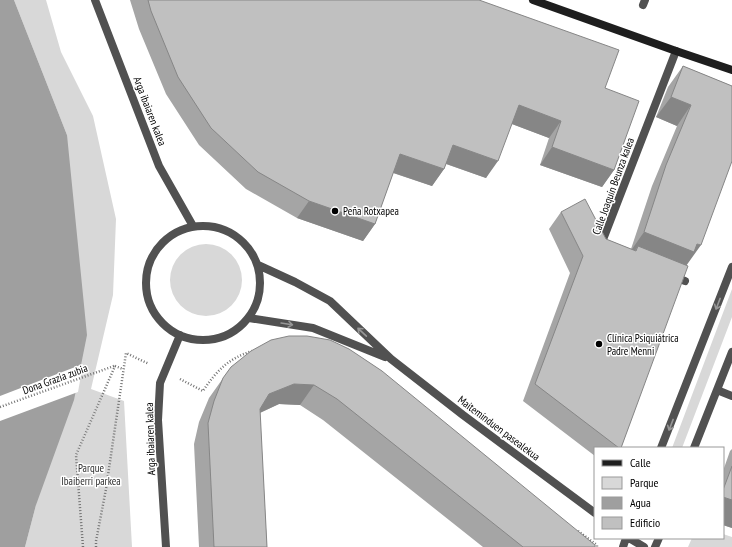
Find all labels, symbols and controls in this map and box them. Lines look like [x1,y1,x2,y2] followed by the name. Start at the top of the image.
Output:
[130,74,170,148] street label: Arga ibaiaren kalea
[589,136,637,236] street label: Calle Joaquín Beunza kalea
[343,204,399,218] place label: Peña Rotxapea
[330,206,340,216] marker: Peña Rotxapea
[714,297,722,309] one-way arrow
[280,320,293,328] one-way arrow
[357,327,367,337] one-way arrow
[607,331,679,358] place label: Clínica Psiquiátrica Padre Menni
[594,339,604,349] marker: Clínica Psiquiátrica Padre Menni
[21,361,89,397] street label: Dona Grazia zubia
[455,393,543,463] street label: Maiteminduen pasealekua
[142,402,158,476] street label: Arga ibaiaren kalea
[666,418,674,430] one-way arrow
[594,447,724,539] legend
[630,455,651,470] text: Calle
[61,461,121,488] park label: Parque Ibaiberri parkea
[630,475,659,490] text: Parque
[630,495,651,510] text: Agua
[630,515,660,530] text: Edificio

